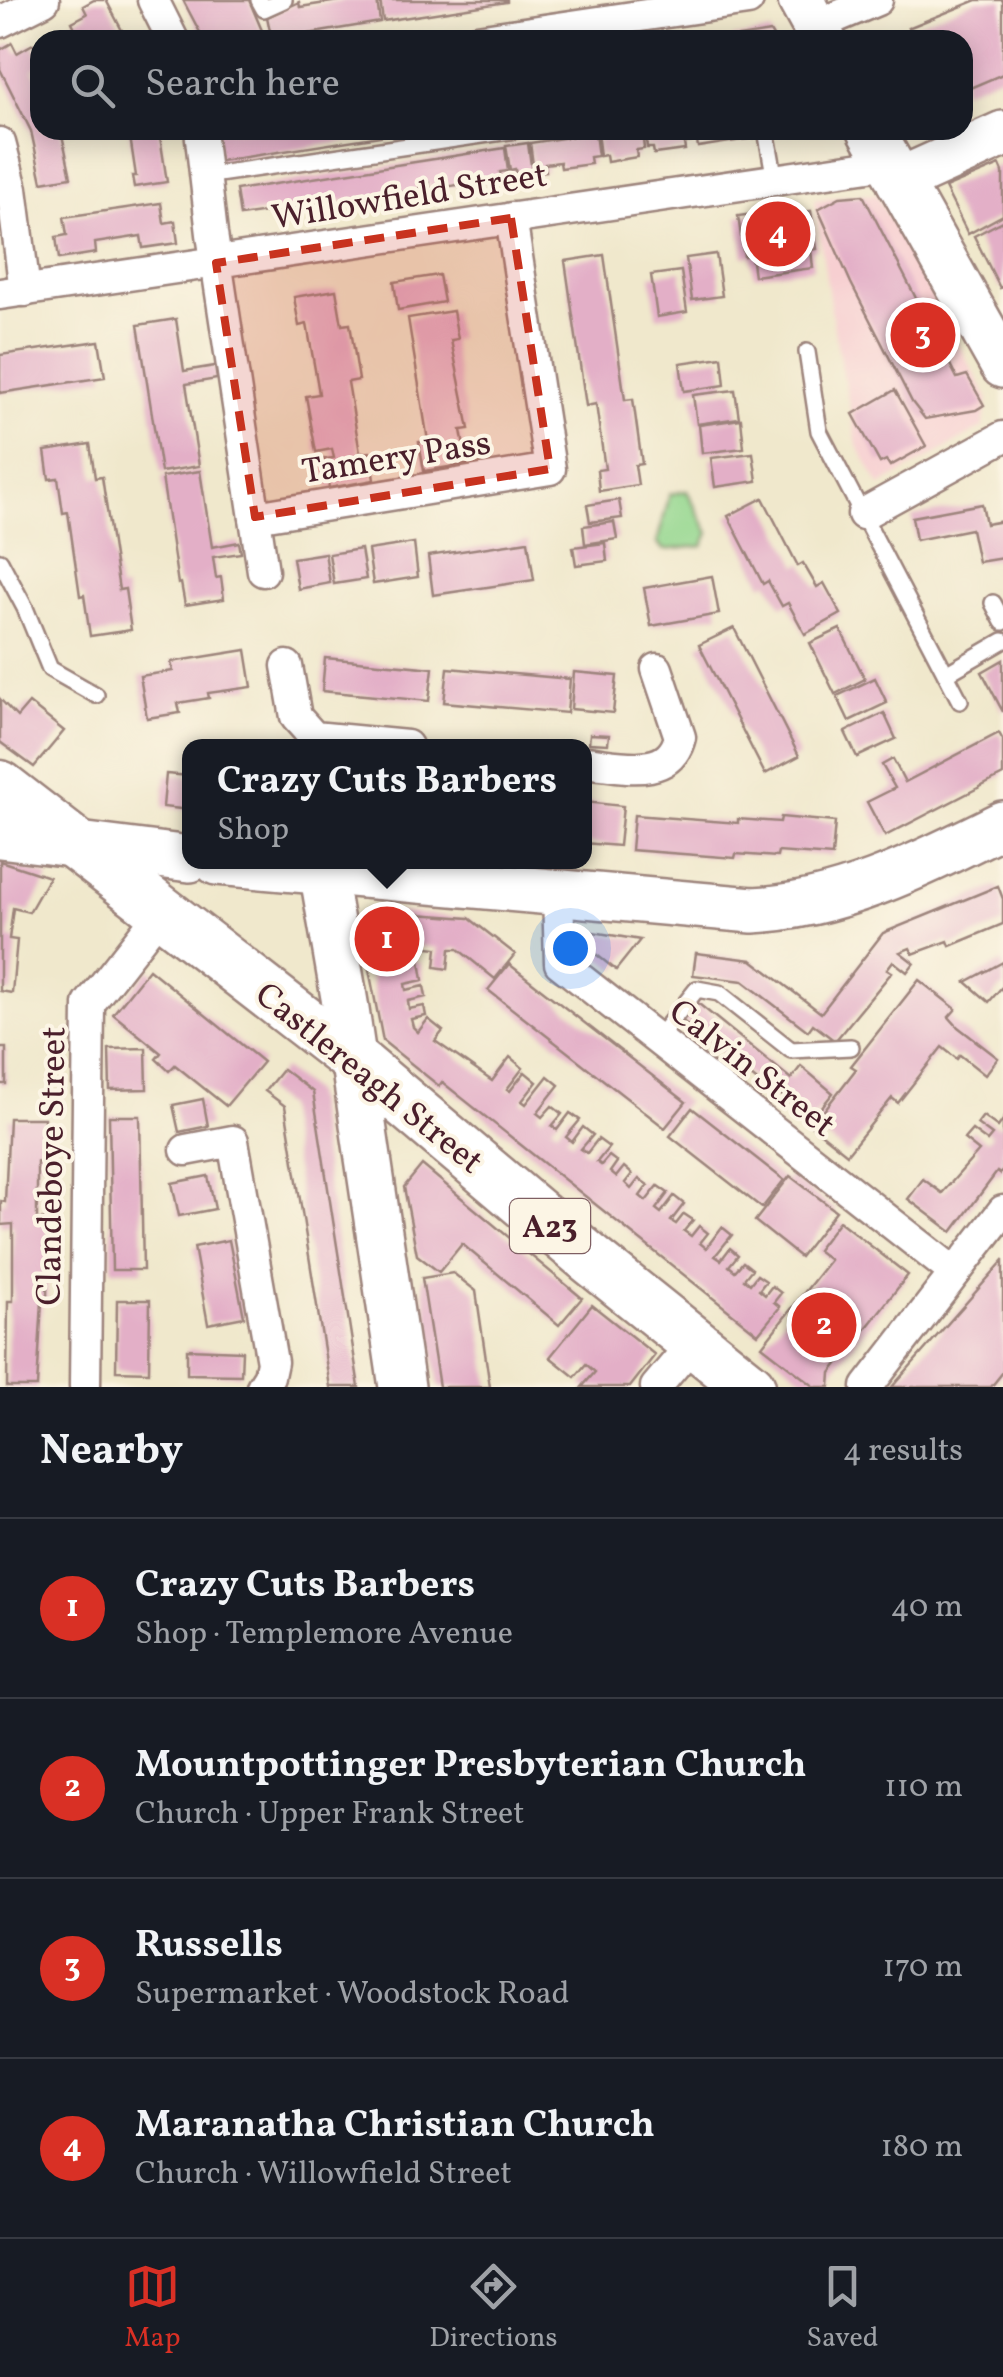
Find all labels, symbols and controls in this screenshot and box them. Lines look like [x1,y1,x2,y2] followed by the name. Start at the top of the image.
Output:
[30,30,973,140] search box
[65,58,120,113] icon: search
[145,59,340,112] text: Search here
[268,152,551,243] street label: Willowfield Street
[746,196,810,272] pin: 4
[890,298,956,372] pin: 3
[299,420,494,498] street label: Tamery Pass
[182,739,592,869] popup
[217,756,557,809] text: Crazy Cuts Barbers
[217,809,289,853] text: Shop
[354,902,420,976] pin: 1
[545,923,596,974] your location
[244,972,492,1186] street label: Castlereagh Street
[658,989,844,1150] street label: Calvin Street
[27,1026,79,1306] street label: Clandeboye Street
[510,1199,590,1253] road number: A23
[792,1288,856,1362] pin: 2
[40,1423,183,1482] text: Nearby
[843,1430,963,1474] text: 4 results
[135,1560,475,1613] text: Crazy Cuts Barbers
[66,1586,79,1630] text: 1
[891,1586,963,1630] text: 40 m
[135,1613,513,1657] text: Shop · Templemore Avenue
[135,1740,807,1793] text: Mountpottinger Presbyterian Church
[64,1766,81,1810] text: 2
[884,1766,963,1810] text: 110 m
[135,1793,524,1837] text: Church · Upper Frank Street
[135,1920,283,1973] text: Russells
[64,1946,81,1990] text: 3
[882,1946,963,1990] text: 170 m
[135,1973,570,2017] text: Supermarket · Woodstock Road
[135,2100,655,2153] text: Maranatha Christian Church
[63,2126,82,2170] text: 4
[880,2126,963,2170] text: 180 m
[135,2153,512,2197] text: Church · Willowfield Street
[124,2259,180,2358] tab: Map
[429,2259,558,2358] tab: Directions
[806,2259,879,2358] tab: Saved

